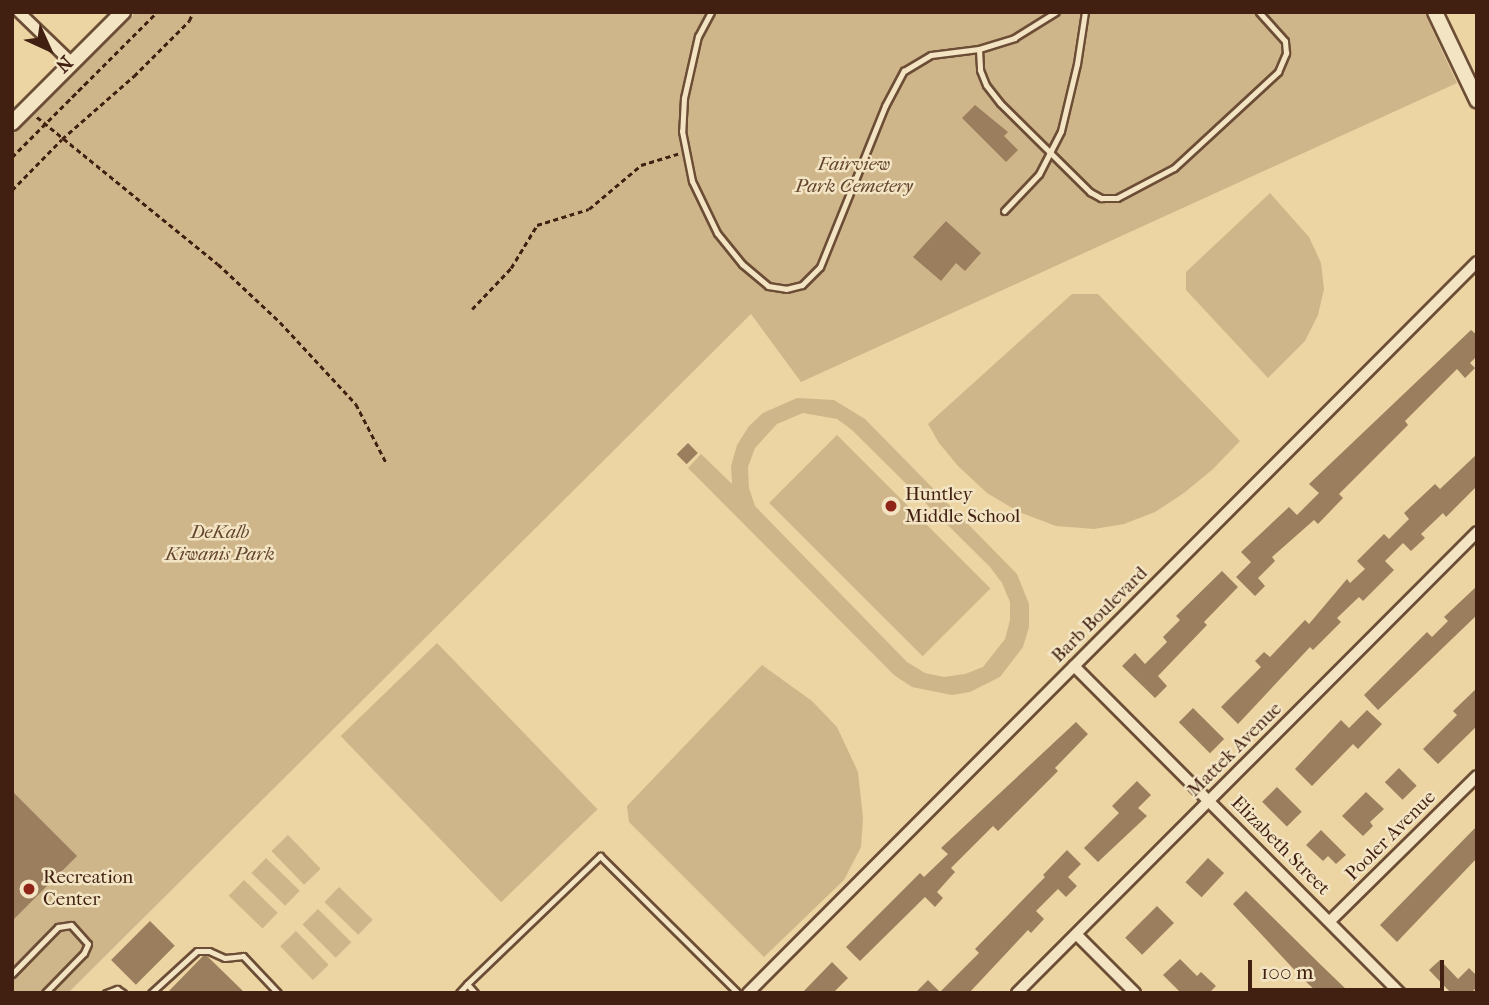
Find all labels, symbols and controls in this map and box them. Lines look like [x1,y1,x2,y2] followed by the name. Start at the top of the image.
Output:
[14,14,84,84] north arrow
[51,51,77,77] text: N
[795,154,913,198] park label: Fairview Park Cemetery
[905,484,1020,528] place label: Huntley Middle School
[883,498,899,514] marker: Huntley Middle School
[165,522,275,566] park label: DeKalb Kiwanis Park
[1047,562,1153,668] street label: Barb Boulevard
[1183,698,1287,802] street label: Mattek Avenue
[1341,786,1441,886] street label: Pooler Avenue
[1226,792,1334,900] street label: Elizabeth Street
[43,867,133,911] place label: Recreation Center
[21,881,37,897] marker: Recreation Center
[1251,946,1447,990] scale bar
[1261,960,1314,984] text: 100 m

